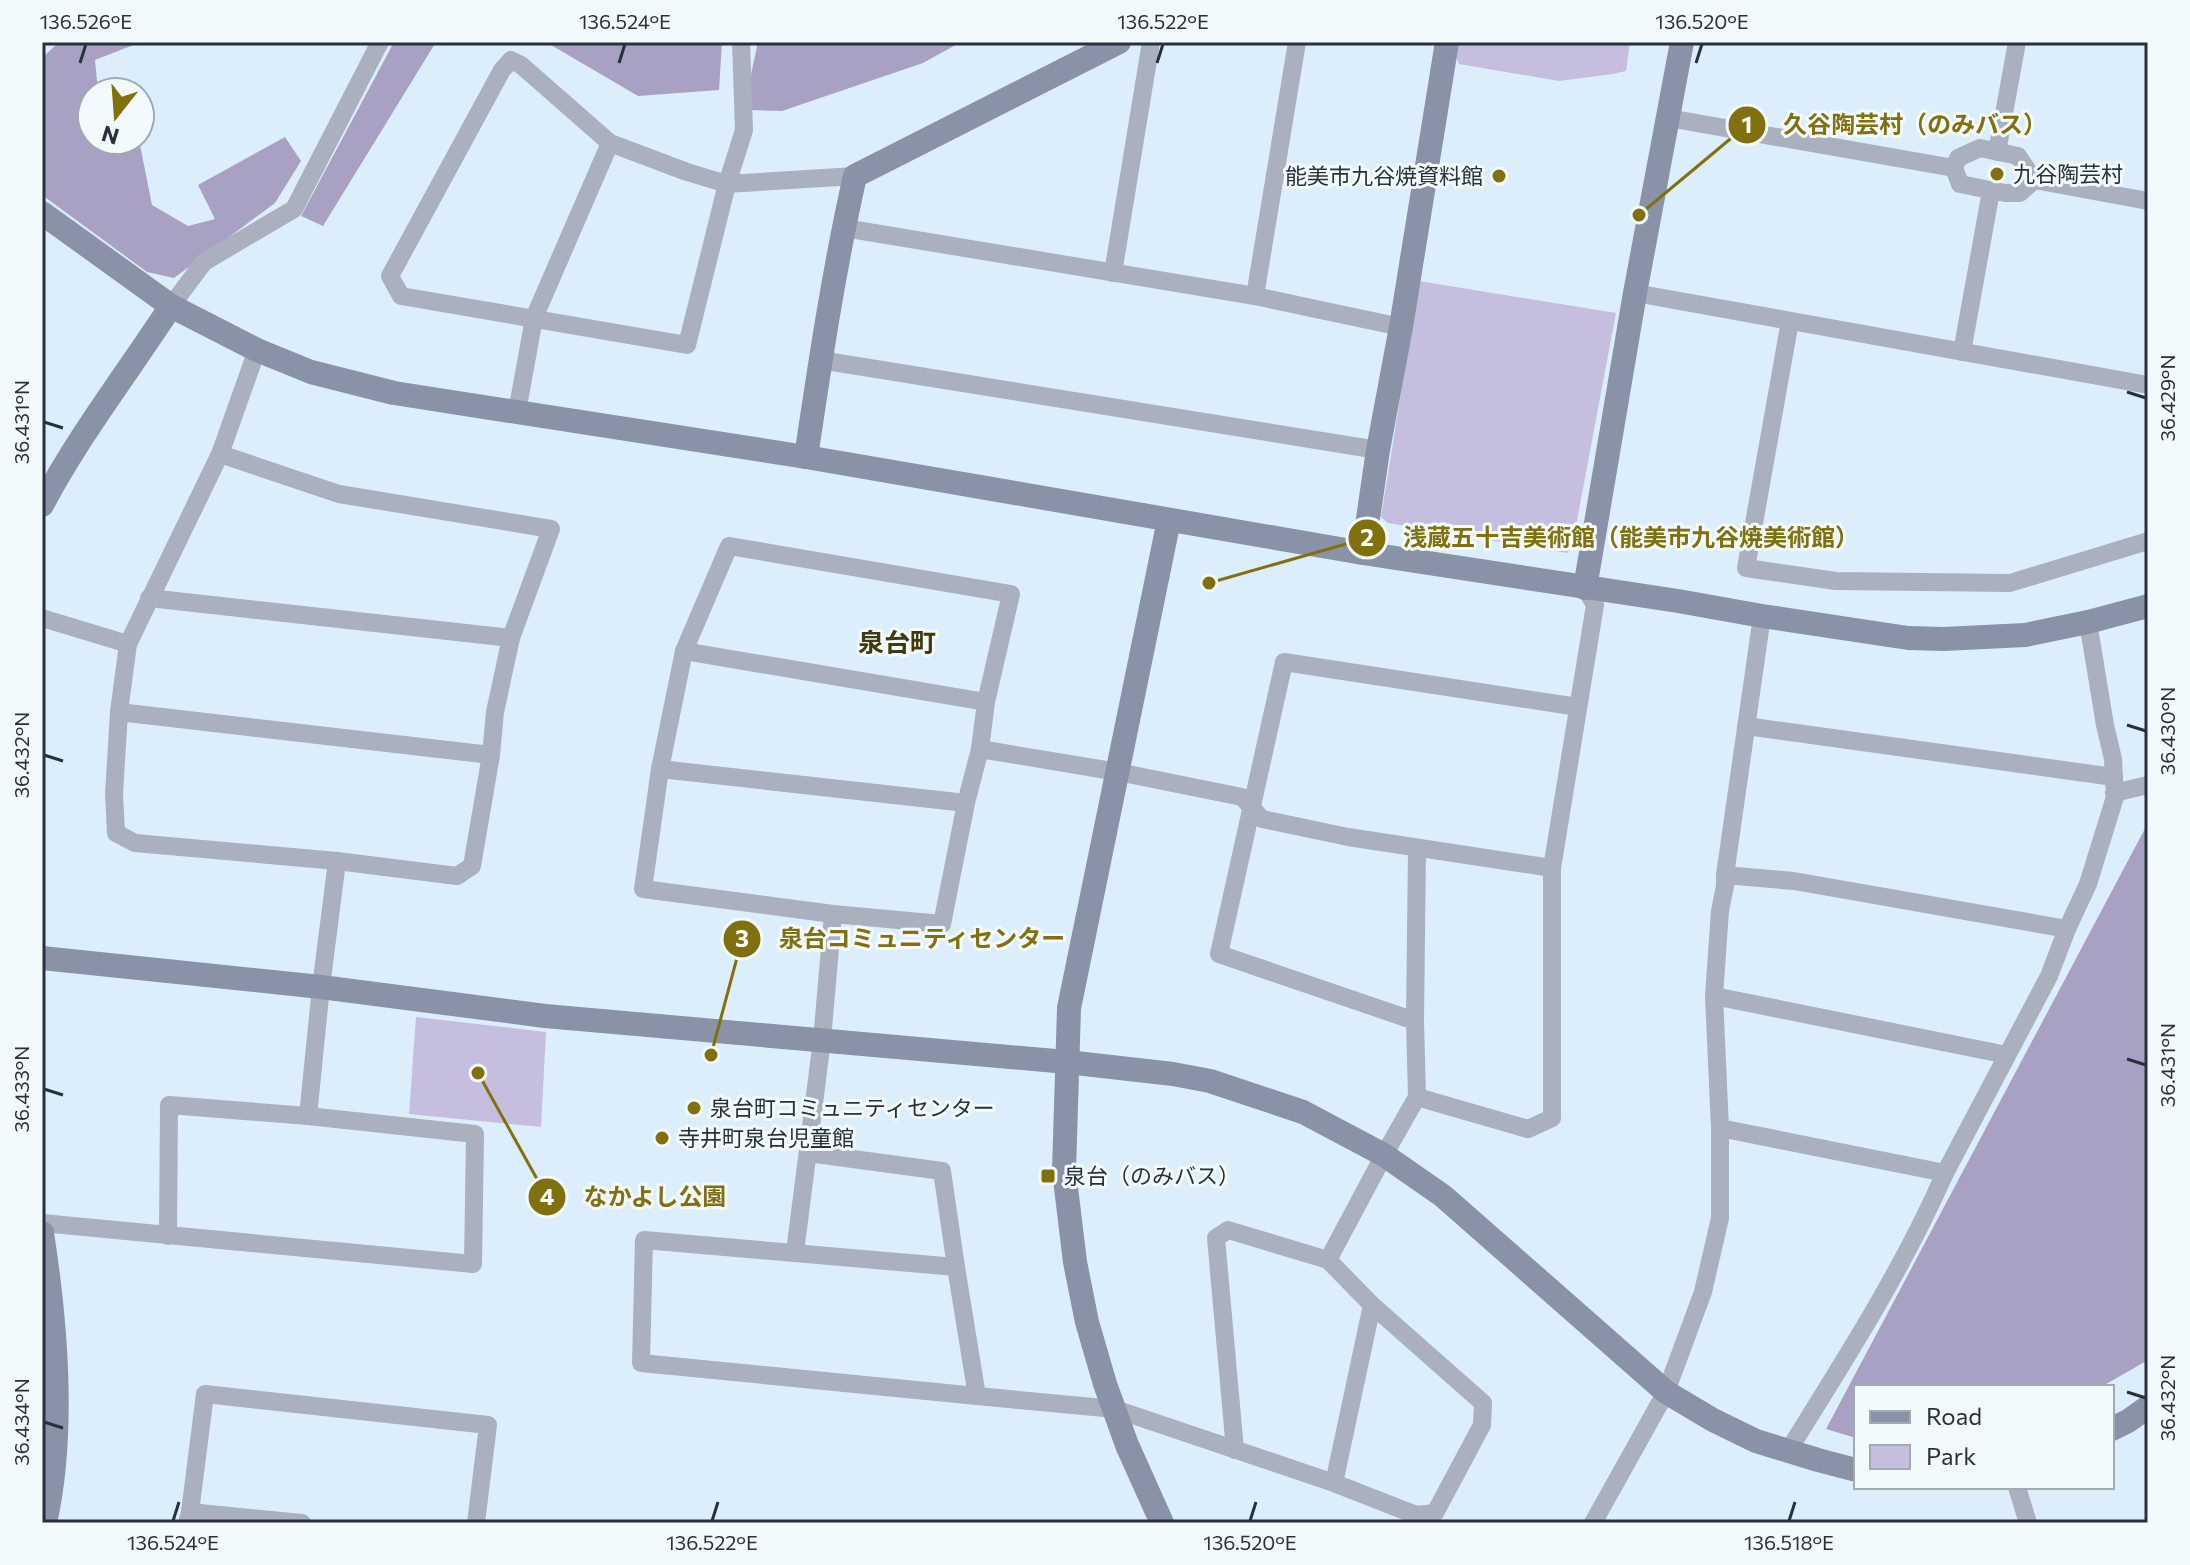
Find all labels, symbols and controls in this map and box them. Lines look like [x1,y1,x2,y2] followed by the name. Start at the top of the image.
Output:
[40,9,132,33] text: 136.526°E
[579,9,671,33] text: 136.524°E
[1117,9,1209,33] text: 136.522°E
[1655,9,1749,33] text: 136.520°E
[76,76,156,156] north arrow
[1727,101,2063,149] callout: 久谷陶芸村（のみバス）
[1742,109,1752,138] text: 1
[1783,109,2047,138] text: 久谷陶芸村（のみバス）
[98,120,122,151] text: N
[2013,160,2123,187] place label: 九谷陶芸村
[1285,162,1483,189] place label: 能美市九谷焼資料館
[1988,165,2006,183] marker: 九谷陶芸村
[1490,167,1508,185] marker: 能美市九谷焼資料館
[2155,355,2179,441] text: 36.429°N
[9,380,33,464] text: 36.431°N
[1347,514,1875,562] callout: 浅蔵五十吉美術館（能美市九谷焼美術館）
[1360,522,1374,551] text: 2
[1403,522,1859,551] text: 浅蔵五十吉美術館（能美市九谷焼美術館）
[858,626,936,657] district label: 泉台町
[2155,687,2179,775] text: 36.430°N
[9,712,33,798] text: 36.432°N
[722,915,1082,963] callout: 泉台コミュニティセンター
[735,923,749,952] text: 3
[779,923,1065,952] text: 泉台コミュニティセンター
[2155,1023,2179,1107] text: 36.431°N
[9,1046,33,1132] text: 36.433°N
[710,1094,995,1121] place label: 泉台町コミュニティセンター
[685,1099,703,1117] marker: 泉台町コミュニティセンター
[678,1124,854,1151] place label: 寺井町泉台児童館
[653,1129,671,1147] marker: 寺井町泉台児童館
[1064,1162,1240,1189] place label: 泉台（のみバス）
[1039,1167,1057,1185] marker: 泉台（のみバス）
[527,1173,743,1221] callout: なかよし公園
[540,1181,555,1210] text: 4
[584,1181,726,1210] text: なかよし公園
[2155,1355,2179,1441] text: 36.432°N
[9,1378,33,1466] text: 36.434°N
[1854,1385,2114,1489] legend
[1926,1401,1982,1430] text: Road
[1926,1441,1976,1470] text: Park
[127,1530,219,1554] text: 136.524°E
[666,1530,758,1554] text: 136.522°E
[1203,1530,1297,1554] text: 136.520°E
[1744,1530,1834,1554] text: 136.518°E

